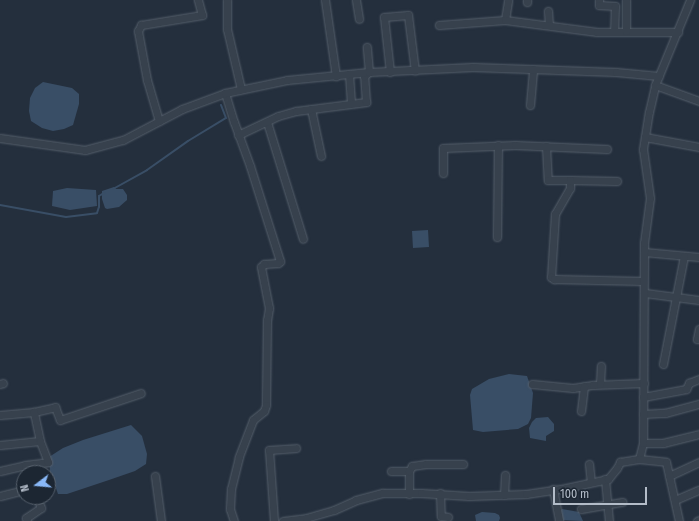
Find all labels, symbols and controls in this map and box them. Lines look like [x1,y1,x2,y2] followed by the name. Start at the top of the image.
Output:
[16,465,56,505] north arrow
[555,479,649,505] scale bar
[18,483,32,493] text: N
[560,487,589,501] text: 100 m

